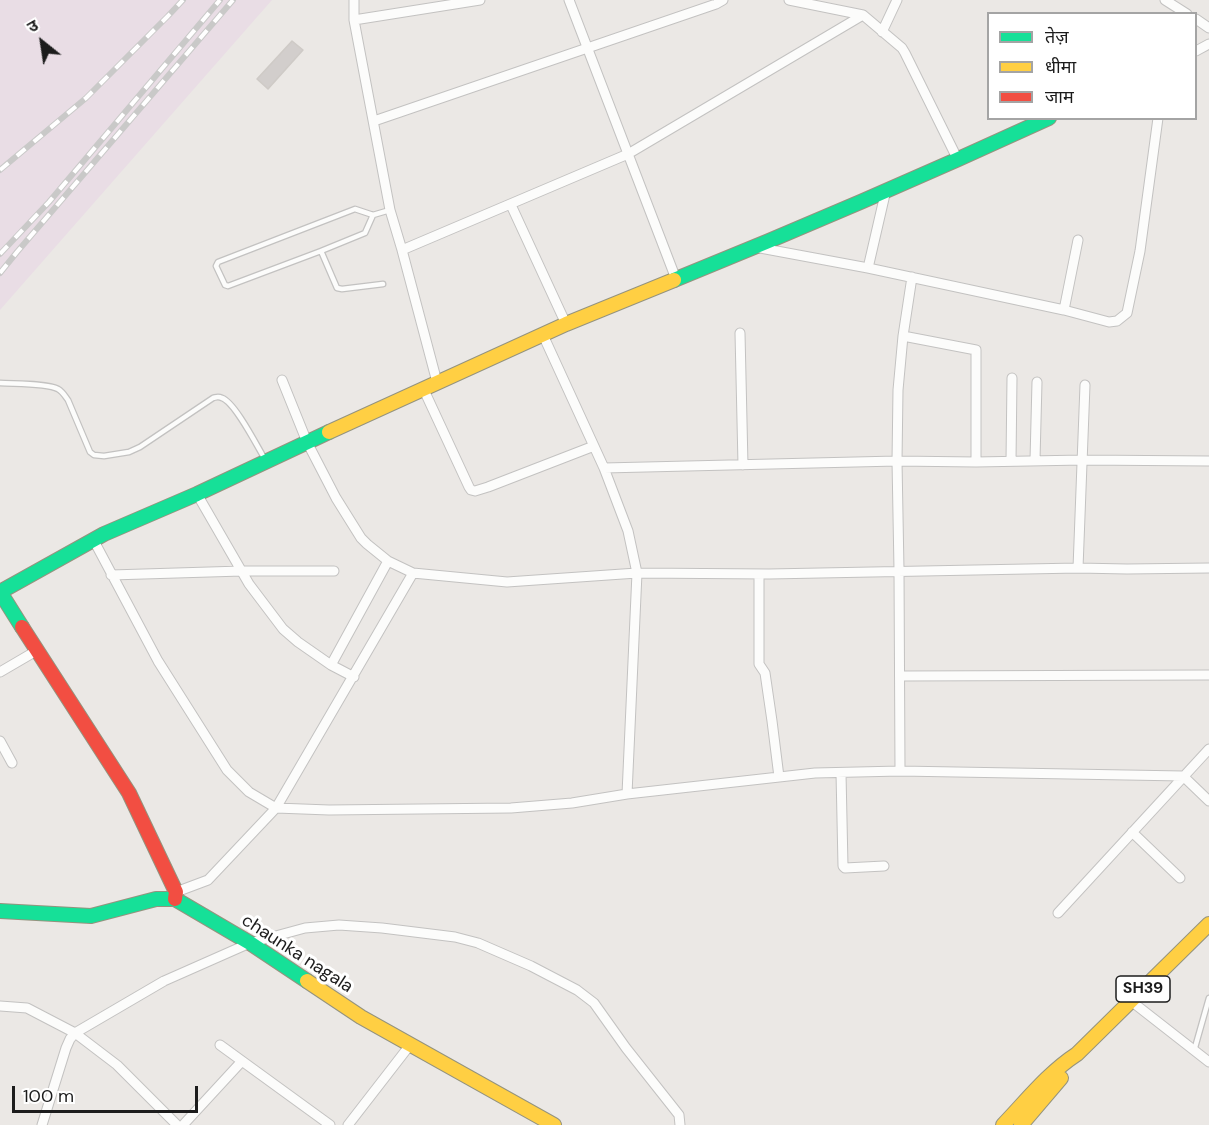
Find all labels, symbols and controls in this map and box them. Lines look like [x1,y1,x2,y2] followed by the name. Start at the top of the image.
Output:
[12,12,72,72] north arrow
[987,12,1197,120] legend
[23,15,42,37] text: उ
[1045,25,1069,49] text: तेज़
[1045,55,1076,79] text: धीमा
[1045,85,1074,109] text: जाम
[237,910,357,998] street label: chaunka nagala
[1116,976,1170,1002] road number: SH39
[15,1074,201,1112] scale bar
[23,1084,74,1108] text: 100 m

